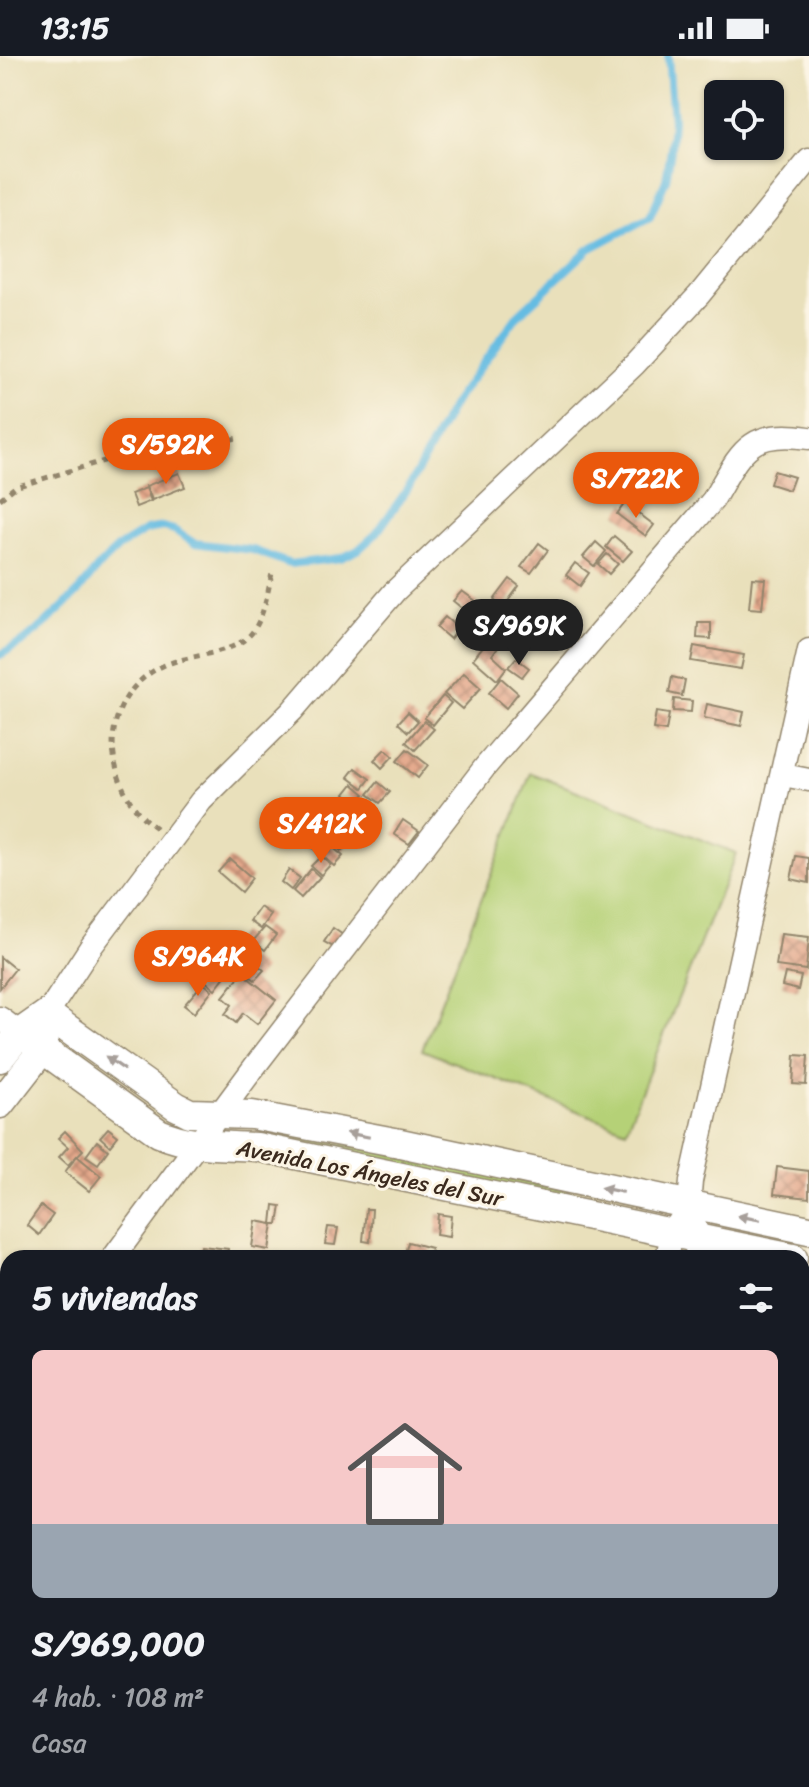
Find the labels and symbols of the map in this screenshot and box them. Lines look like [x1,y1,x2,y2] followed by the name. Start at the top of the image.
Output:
[101,418,231,486] pin: S/592K
[571,452,701,520] pin: S/722K
[454,599,584,667] pin: S/969K
[256,797,386,865] pin: S/412K
[133,930,263,998] pin: S/964K
[105,1056,126,1071] one-way arrow
[233,1128,508,1218] street label: Avenida Los Ángeles del Sur
[345,1128,370,1141] one-way arrow
[600,1183,625,1196] one-way arrow
[736,1211,761,1224] one-way arrow

